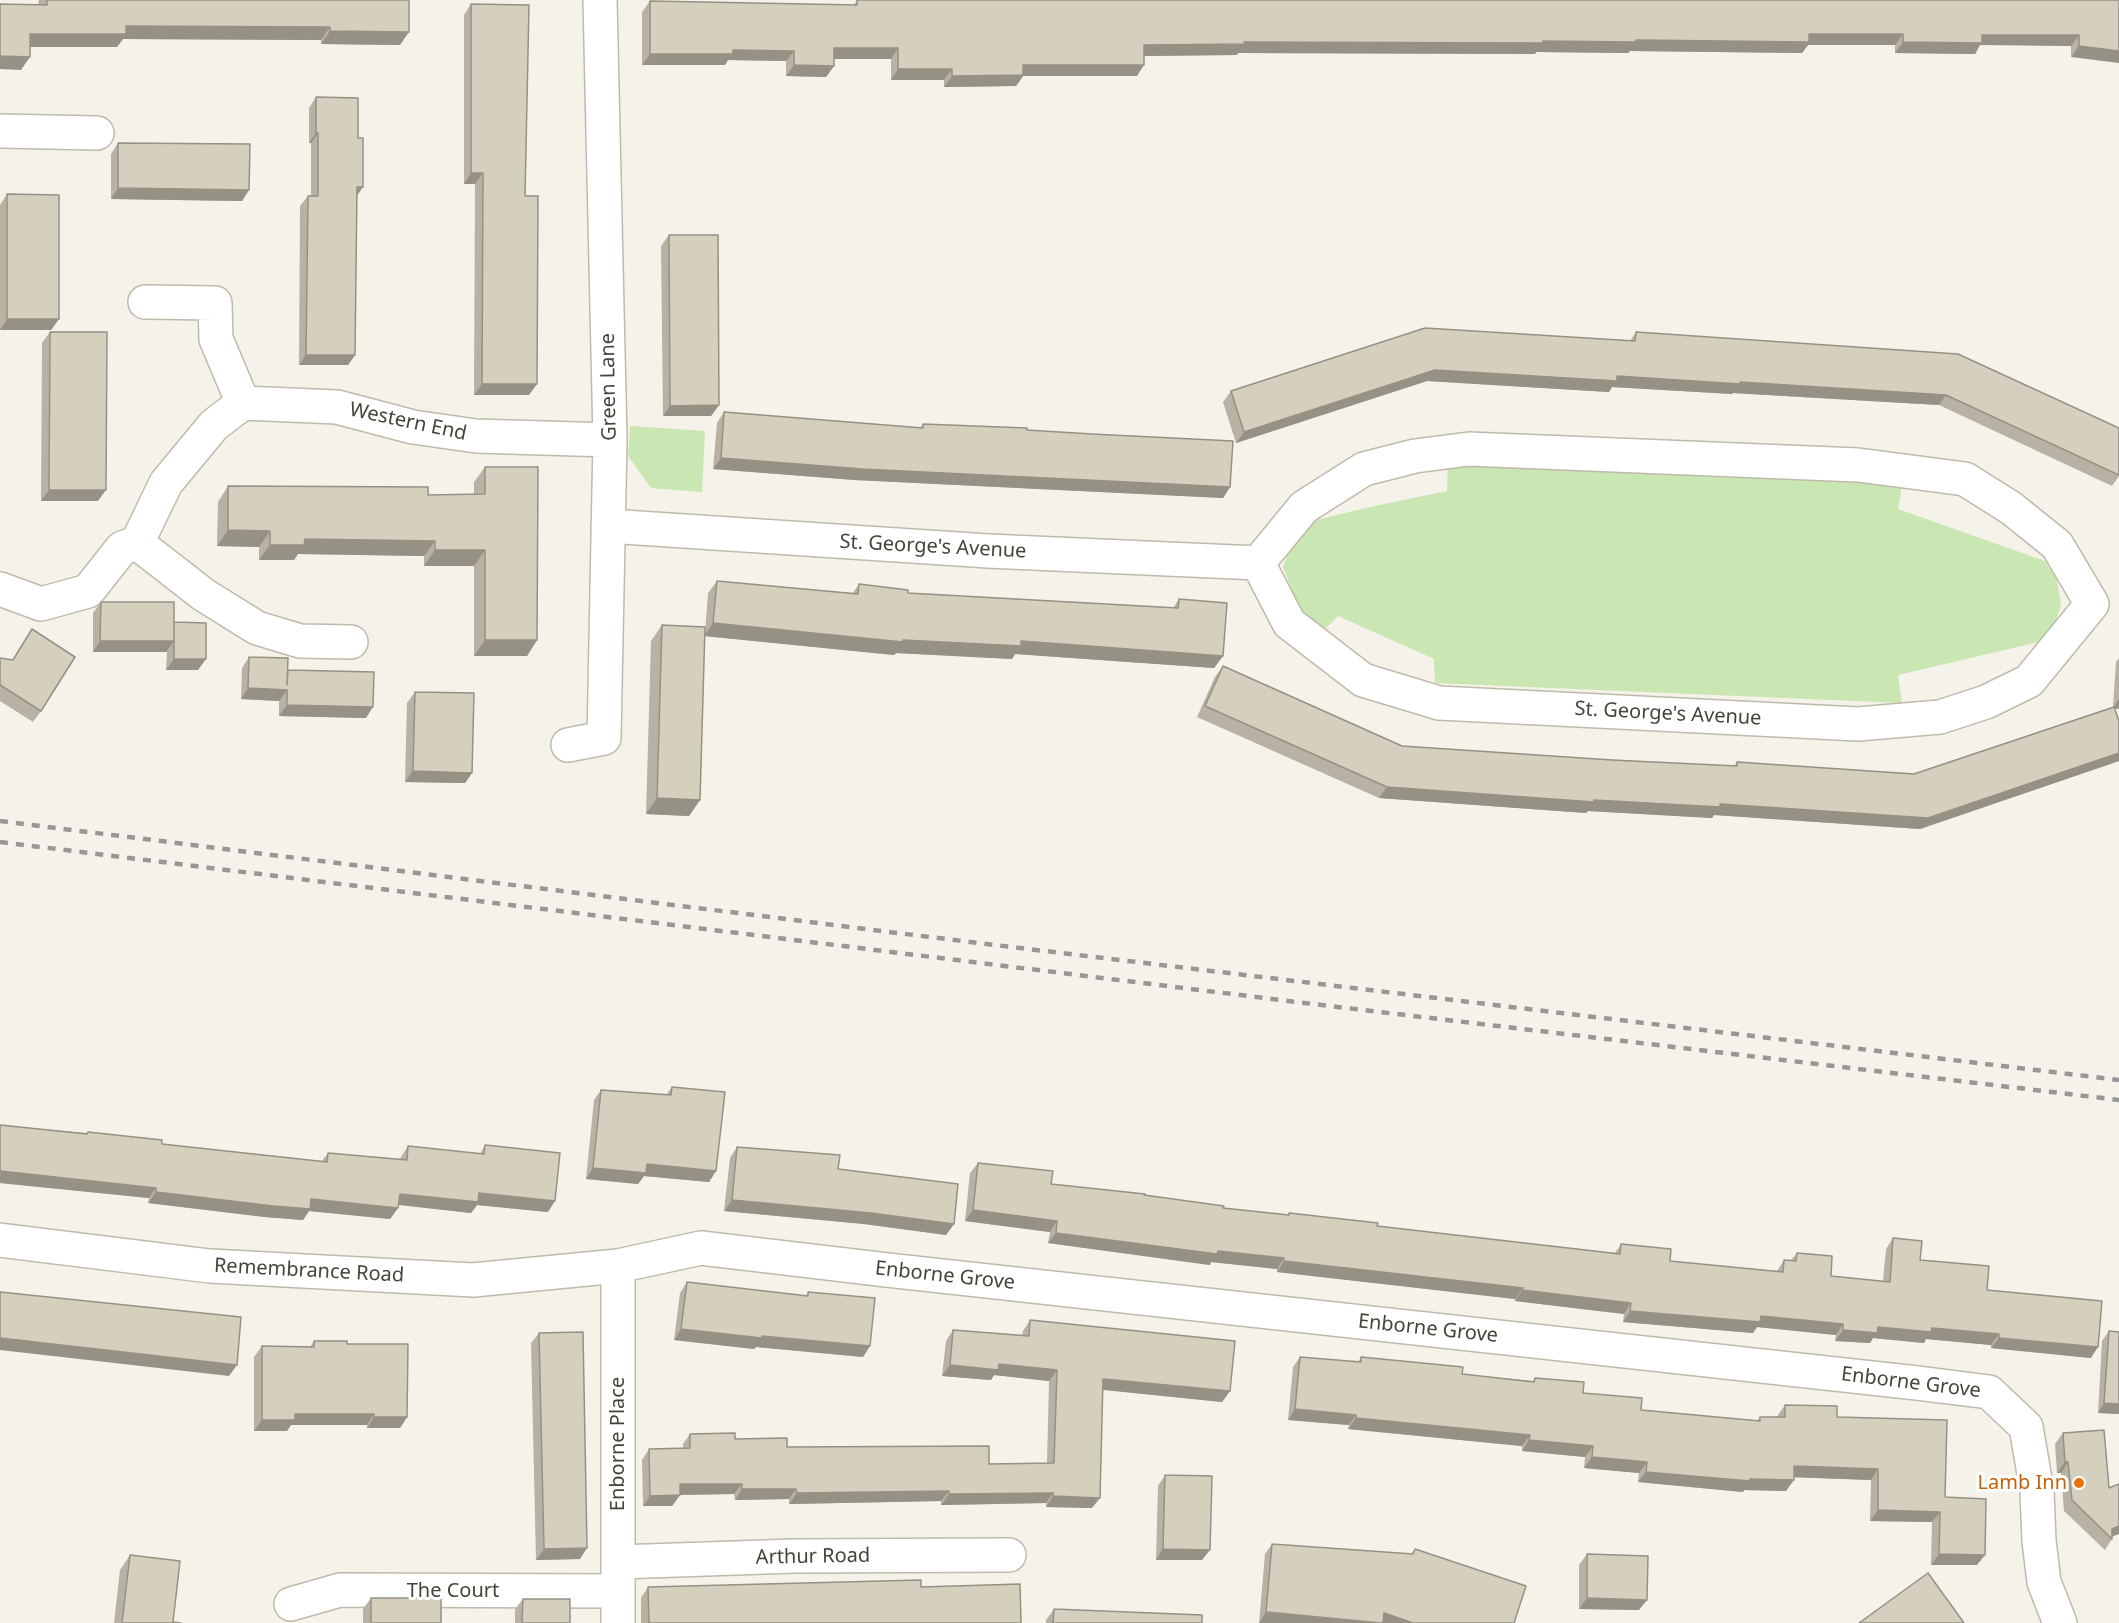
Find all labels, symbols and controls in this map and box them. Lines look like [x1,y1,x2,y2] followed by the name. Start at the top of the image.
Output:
[596,333,622,441] street label: Green Lane
[347,398,469,446] street label: Western End
[839,530,1027,564] street label: St. George's Avenue
[1574,697,1762,731] street label: St. George's Avenue
[213,1254,405,1288] street label: Remembrance Road
[874,1257,1016,1295] street label: Enborne Grove
[1357,1310,1499,1348] street label: Enborne Grove
[1840,1363,1982,1403] street label: Enborne Grove
[606,1377,630,1511] street label: Enborne Place
[1978,1471,2067,1495] place label: Lamb Inn
[2072,1476,2086,1490] marker: Lamb Inn
[756,1544,870,1570] street label: Arthur Road
[407,1579,499,1603] street label: The Court

